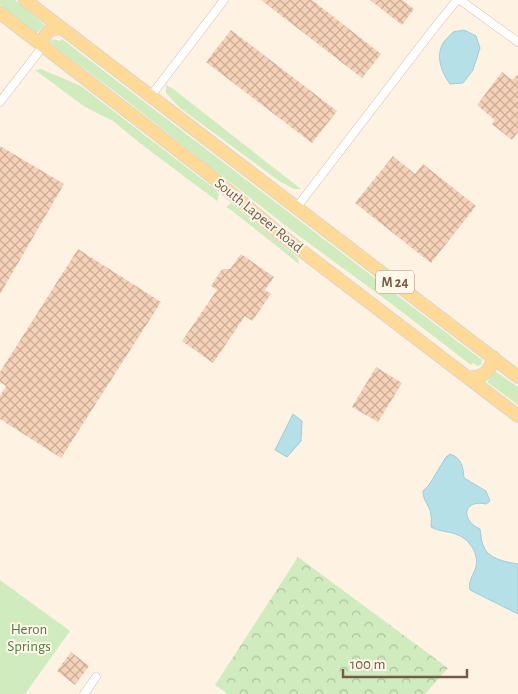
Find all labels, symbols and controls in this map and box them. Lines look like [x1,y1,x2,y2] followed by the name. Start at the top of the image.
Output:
[212,175,306,256] street label: South Lapeer Road
[376,270,414,294] road number: M 24
[7,622,51,654] park label: Heron Springs
[343,646,467,678] scale bar
[350,657,385,672] text: 100 m

